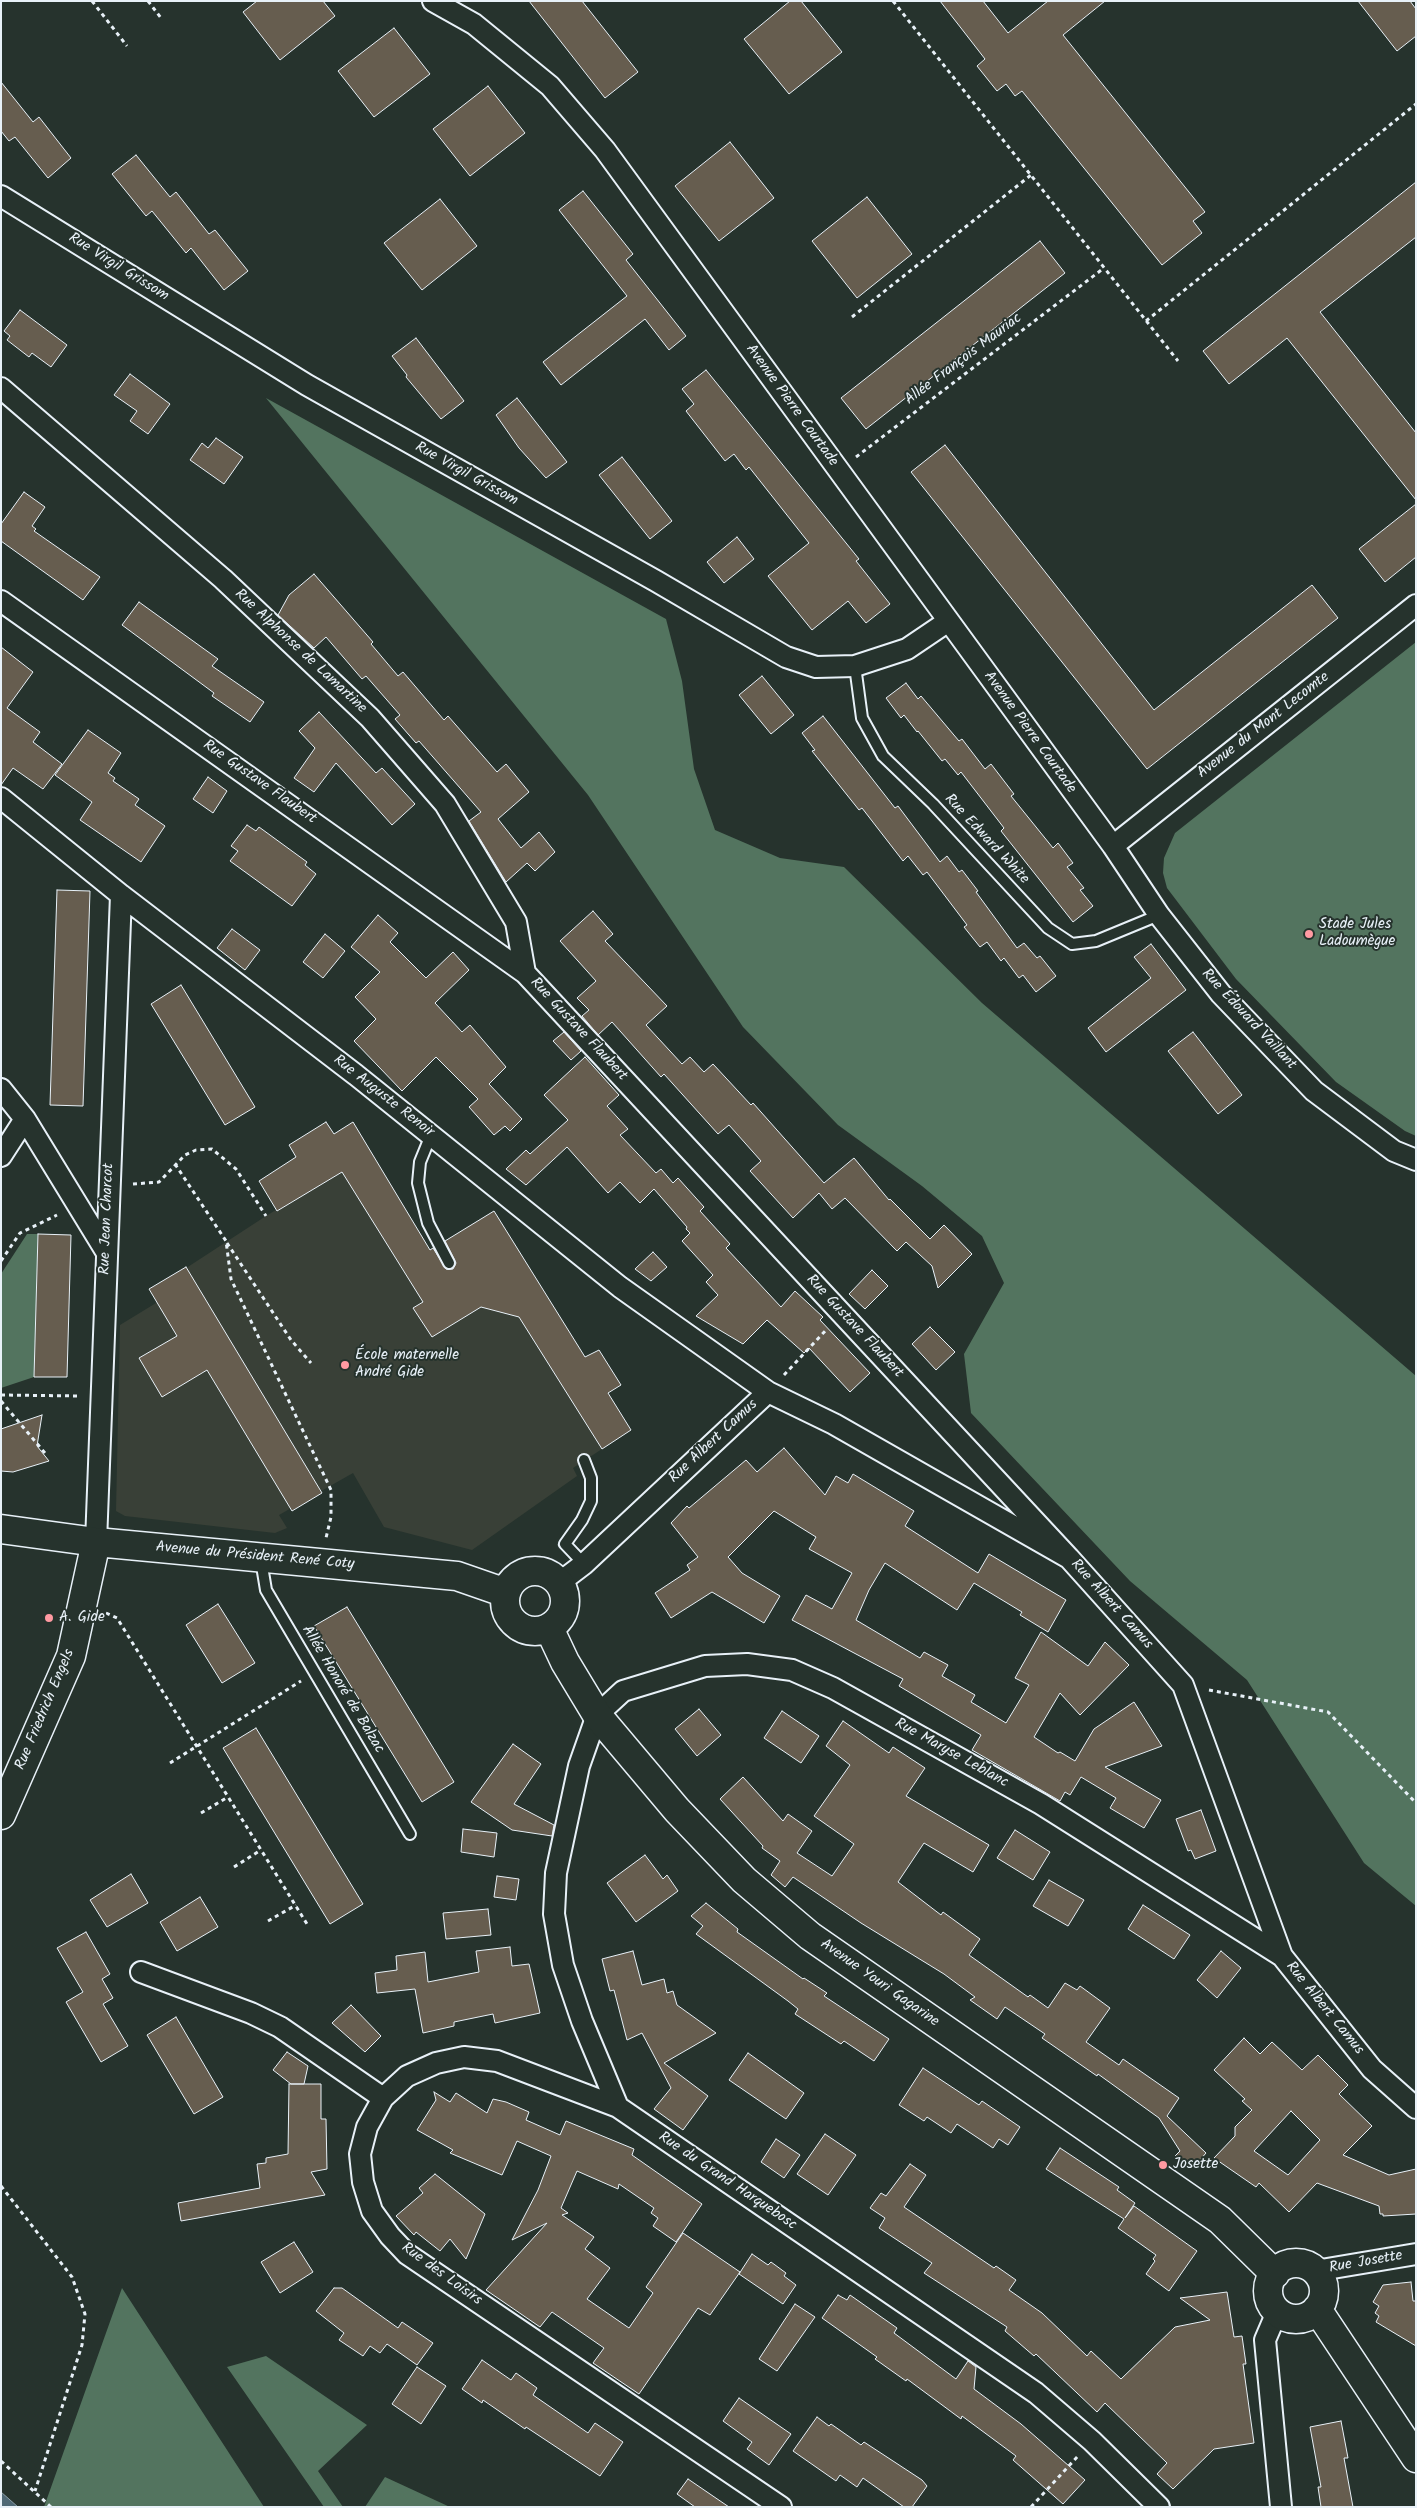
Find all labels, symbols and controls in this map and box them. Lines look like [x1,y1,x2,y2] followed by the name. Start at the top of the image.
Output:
[65,230,171,306] street label: Rue Virgil Grissom
[902,310,1026,410] street label: Allée François Mauriac
[741,342,841,470] street label: Avenue Pierre Courtade
[411,439,521,511] street label: Rue Virgil Grissom
[230,586,370,718] street label: Rue Alphonse de Lamartine
[979,669,1079,797] street label: Avenue Pierre Courtade
[1195,669,1333,783] street label: Avenue du Mont Lecomte
[199,737,319,829] street label: Rue Gustave Flaubert
[940,791,1032,889] street label: Rue Edward White
[1319,916,1395,951] place label: Stade Jules Ladoumègue
[1303,928,1315,940] marker: Stade Jules Ladoumègue
[1197,966,1299,1074] street label: Rue Édouard Vaillant
[526,975,630,1085] street label: Rue Gustave Flaubert
[329,1052,437,1142] street label: Rue Auguste Renoir
[97,1163,119,1275] street label: Rue Jean Charcot
[802,1272,906,1382] street label: Rue Gustave Flaubert
[355,1347,459,1382] place label: École maternelle André Gide
[339,1359,351,1371] marker: École maternelle André Gide
[666,1396,762,1488] street label: Rue Albert Camus
[155,1539,355,1575] street label: Avenue du Président René Coty
[1066,1556,1156,1654] street label: Rue Albert Camus
[59,1609,105,1627] place label: A. Gide
[43,1612,55,1624] marker: A. Gide
[297,1623,387,1757] street label: Allée Honoré de Balzac
[12,1647,80,1773] street label: Rue Friedrich Engels
[891,1715,1011,1793] street label: Rue Maryse Leblanc
[816,1936,942,2032] street label: Avenue Youri Gagarine
[1281,1959,1367,2059] street label: Rue Albert Camus
[654,2129,800,2235] street label: Rue du Grand Harquebosc
[1173,2156,1218,2174] place label: Josette
[1157,2159,1169,2171] marker: Josette
[397,2240,485,2310] street label: Rue des Loisirs
[1328,2248,1404,2278] street label: Rue Josette

